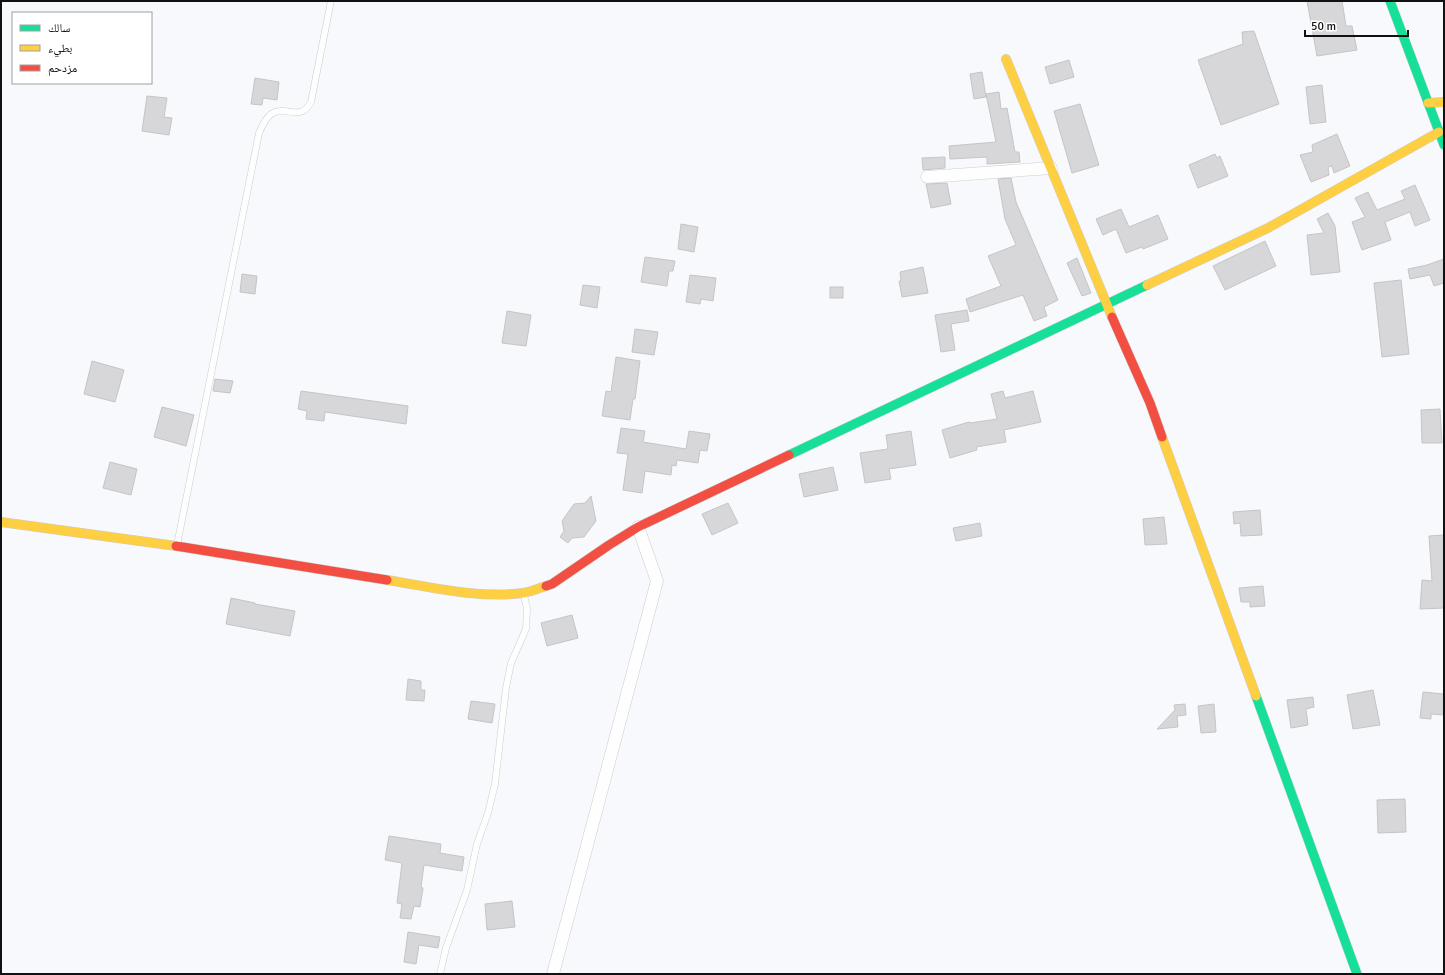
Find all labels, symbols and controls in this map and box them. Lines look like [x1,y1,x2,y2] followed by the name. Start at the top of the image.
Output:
[12,12,152,84] legend
[1305,12,1408,38] scale bar
[1311,19,1336,34] text: 50 m
[48,21,70,36] text: سالك
[48,41,72,58] text: بطيء
[48,61,77,76] text: مزدحم

